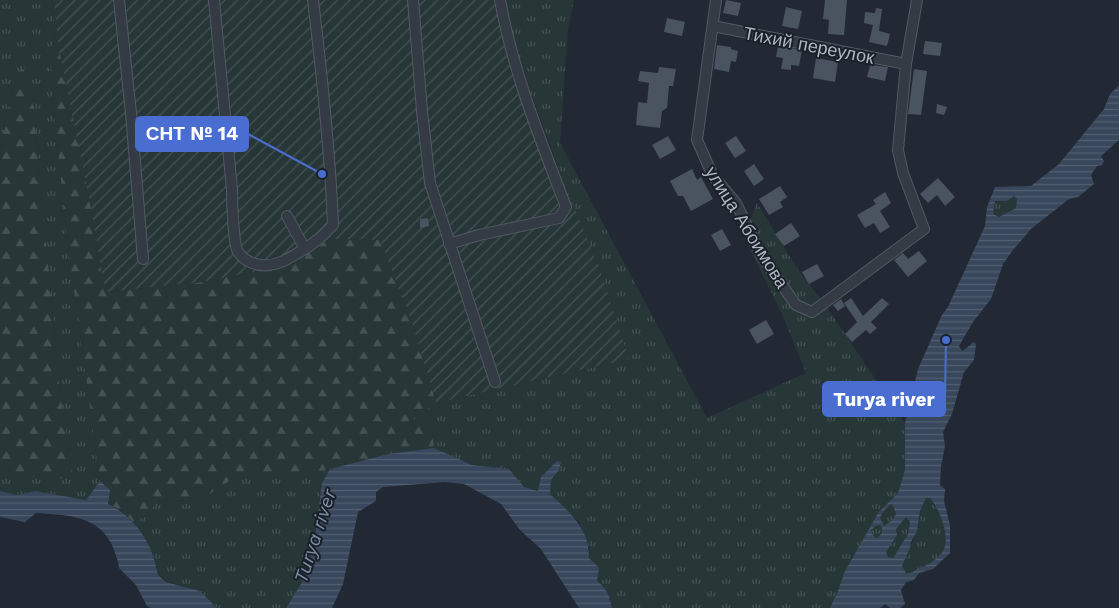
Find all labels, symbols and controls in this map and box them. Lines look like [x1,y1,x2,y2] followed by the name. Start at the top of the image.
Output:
[742,22,876,68] street label: Тихий переулок
[136,117,248,151] callout: СНТ № 14
[146,122,238,145] text: СНТ № 14
[701,162,793,293] street label: улица Абоимова
[823,382,945,416] callout: Turya river
[833,388,935,411] text: Turya river
[289,486,341,586] water label: Turya river

